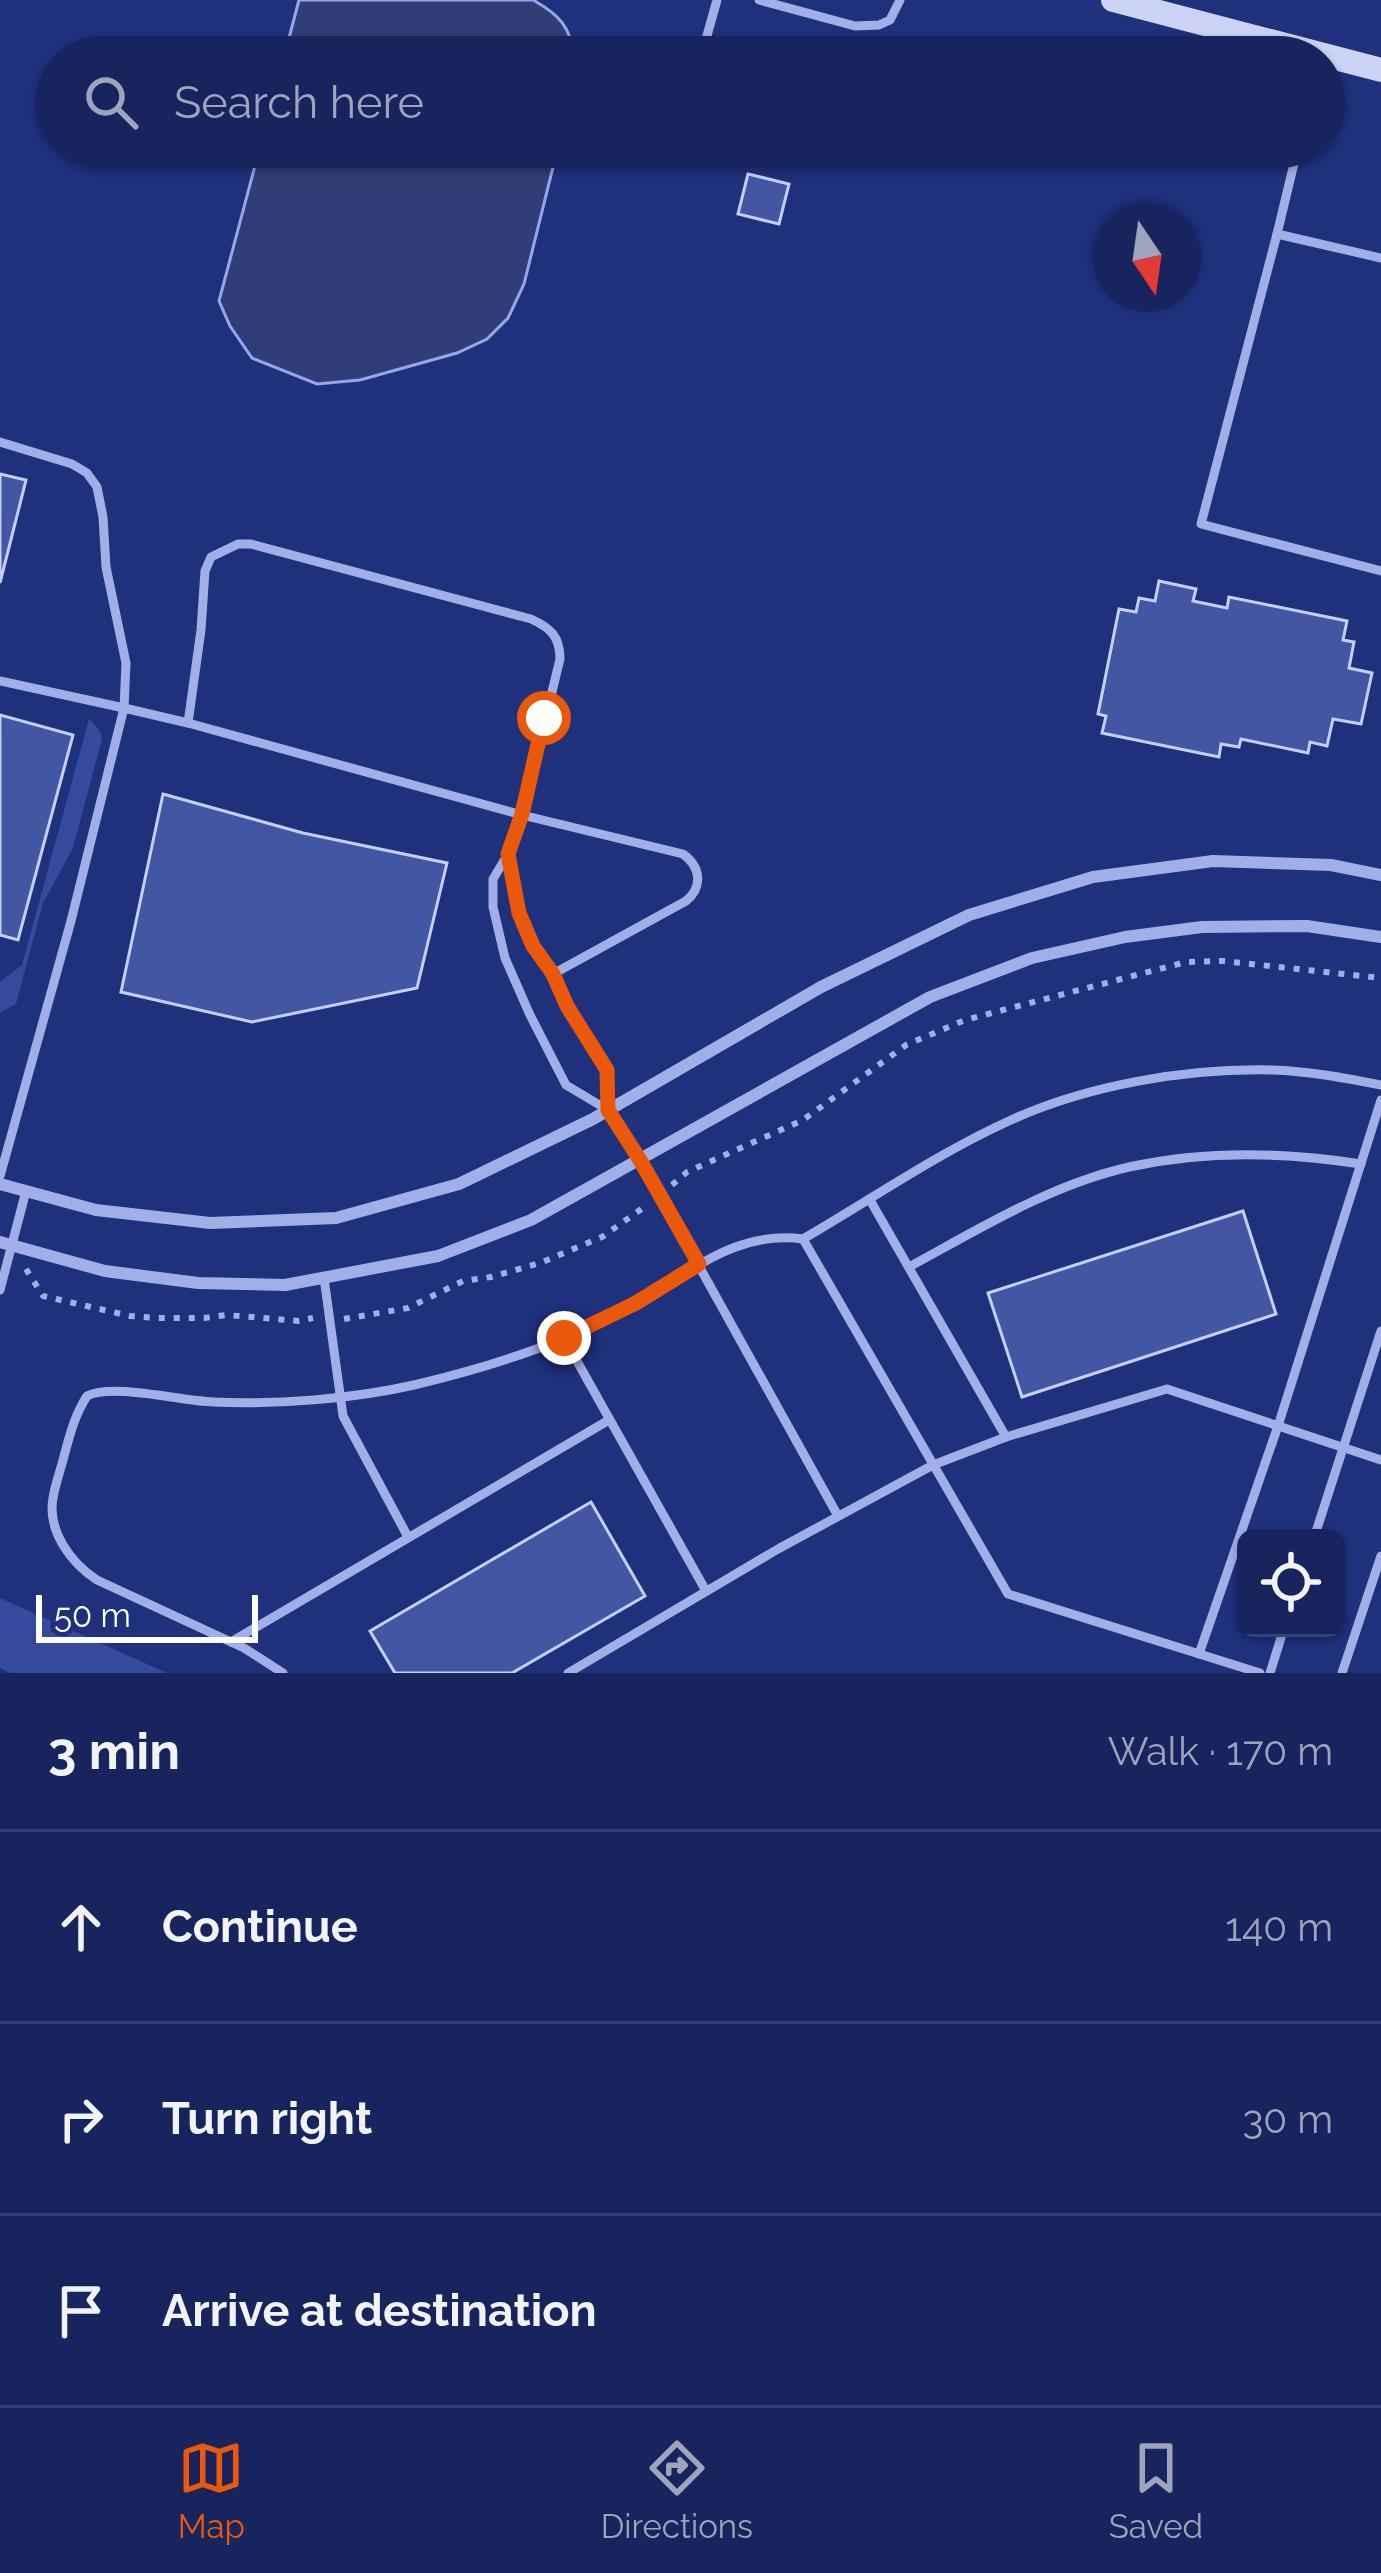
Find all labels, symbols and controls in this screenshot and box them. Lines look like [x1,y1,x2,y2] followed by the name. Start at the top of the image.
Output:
[36,36,1345,168] search box
[78,69,144,135] icon: search
[174,76,424,129] text: Search here
[1093,204,1201,312] north arrow
[517,691,571,745] route start
[537,1311,591,1365] route end
[1237,1529,1345,1637] map controls
[1237,1529,1345,1637] button: locate
[36,1589,258,1642] scale bar
[54,1596,131,1635] text: 50 m
[48,1721,180,1781] text: 3 min
[1108,1728,1333,1774] text: Walk · 170 m
[48,1894,114,1960] icon: ahead
[162,1900,358,1953] text: Continue
[1225,1904,1333,1950] text: 140 m
[48,2086,114,2152] icon: right
[162,2092,372,2145] text: Turn right
[1243,2096,1333,2142] text: 30 m
[48,2278,114,2344] icon: arrive
[162,2284,597,2337] text: Arrive at destination
[178,2435,245,2546] tab: Map
[601,2435,753,2546] tab: Directions
[1109,2435,1203,2546] tab: Saved

